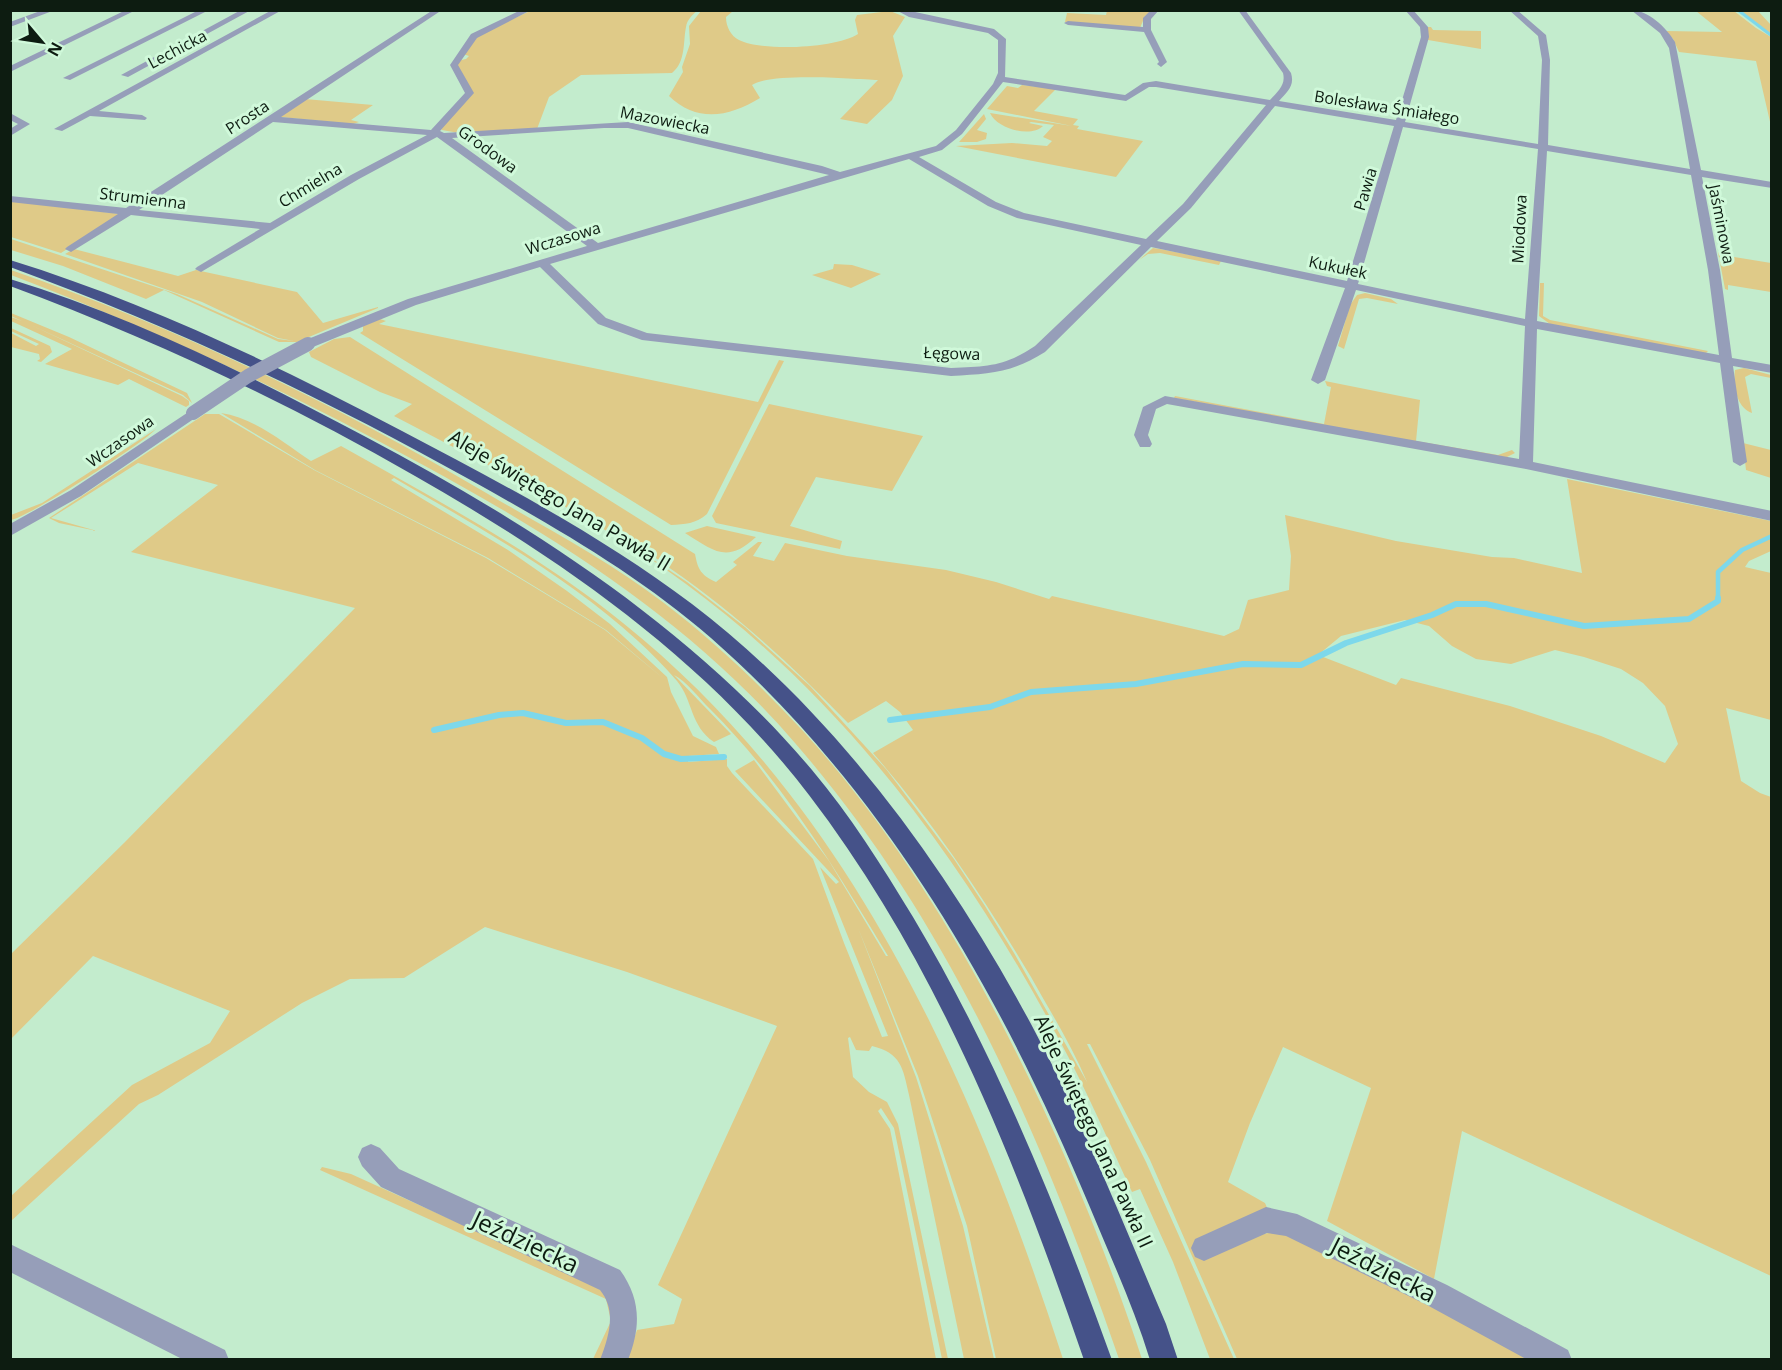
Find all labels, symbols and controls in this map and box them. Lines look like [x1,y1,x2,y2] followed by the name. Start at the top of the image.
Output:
[12,12,72,72] north arrow
[144,24,210,74] street label: Lechicka
[42,38,68,60] text: N
[1313,85,1461,129] street label: Bolesława Śmiałego
[221,95,273,139] street label: Prosta
[618,101,712,139] street label: Mazowiecka
[454,120,522,178] street label: Grodowa
[274,157,346,213] street label: Chmielna
[1348,165,1382,213] street label: Pawia
[1703,180,1740,266] street label: Jaśminowa
[98,182,188,214] street label: Strumienna
[1506,194,1532,264] street label: Miodowa
[523,216,603,260] street label: Wczasowa
[1307,250,1370,284] street label: Kukułek
[923,341,981,365] street label: Łęgowa
[82,410,158,472] street label: Wczasowa
[444,423,676,577] street label: Aleje świętego Jana Pawła II
[1028,1010,1160,1252] street label: Aleje świętego Jana Pawła II
[466,1201,585,1280] street label: Jeździecka
[1324,1227,1442,1310] street label: Jeździecka

